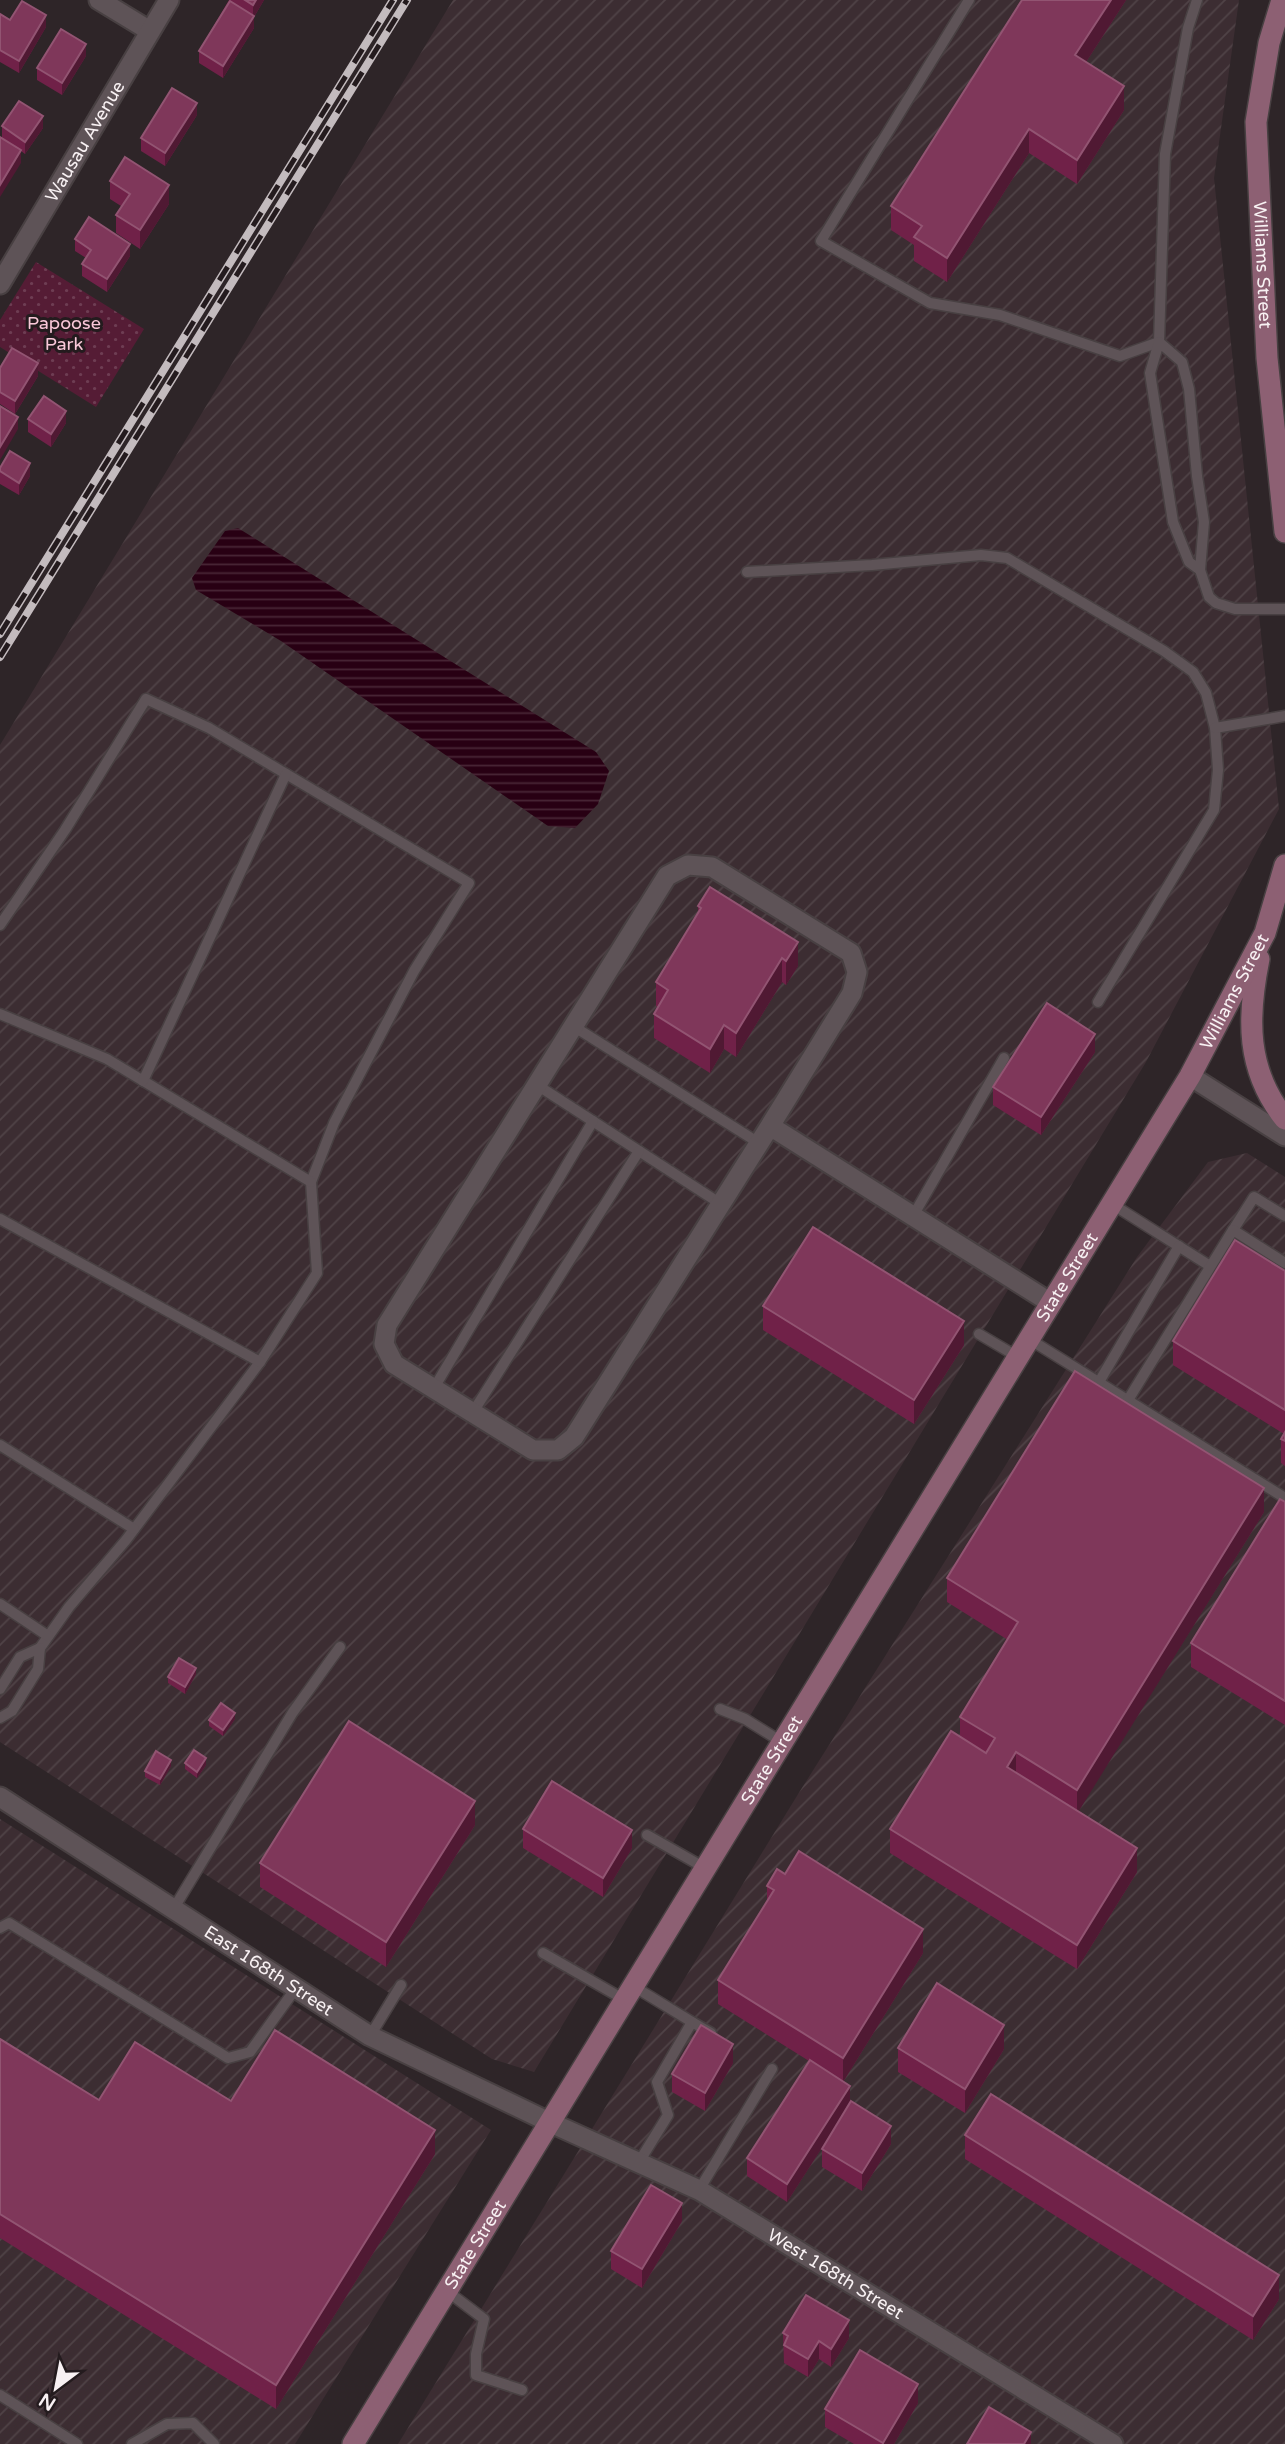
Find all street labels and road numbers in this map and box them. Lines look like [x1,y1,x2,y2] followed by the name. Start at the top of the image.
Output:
[40,77,129,206] street label: Wausau Avenue
[1249,201,1277,329] street label: Williams Street
[1195,930,1274,1053] street label: Williams Street
[1031,1228,1103,1326] street label: State Street
[736,1711,807,1809] street label: State Street
[200,1921,338,2021] street label: East 168th Street
[439,2196,511,2293] street label: State Street
[763,2224,908,2324] street label: West 168th Street

